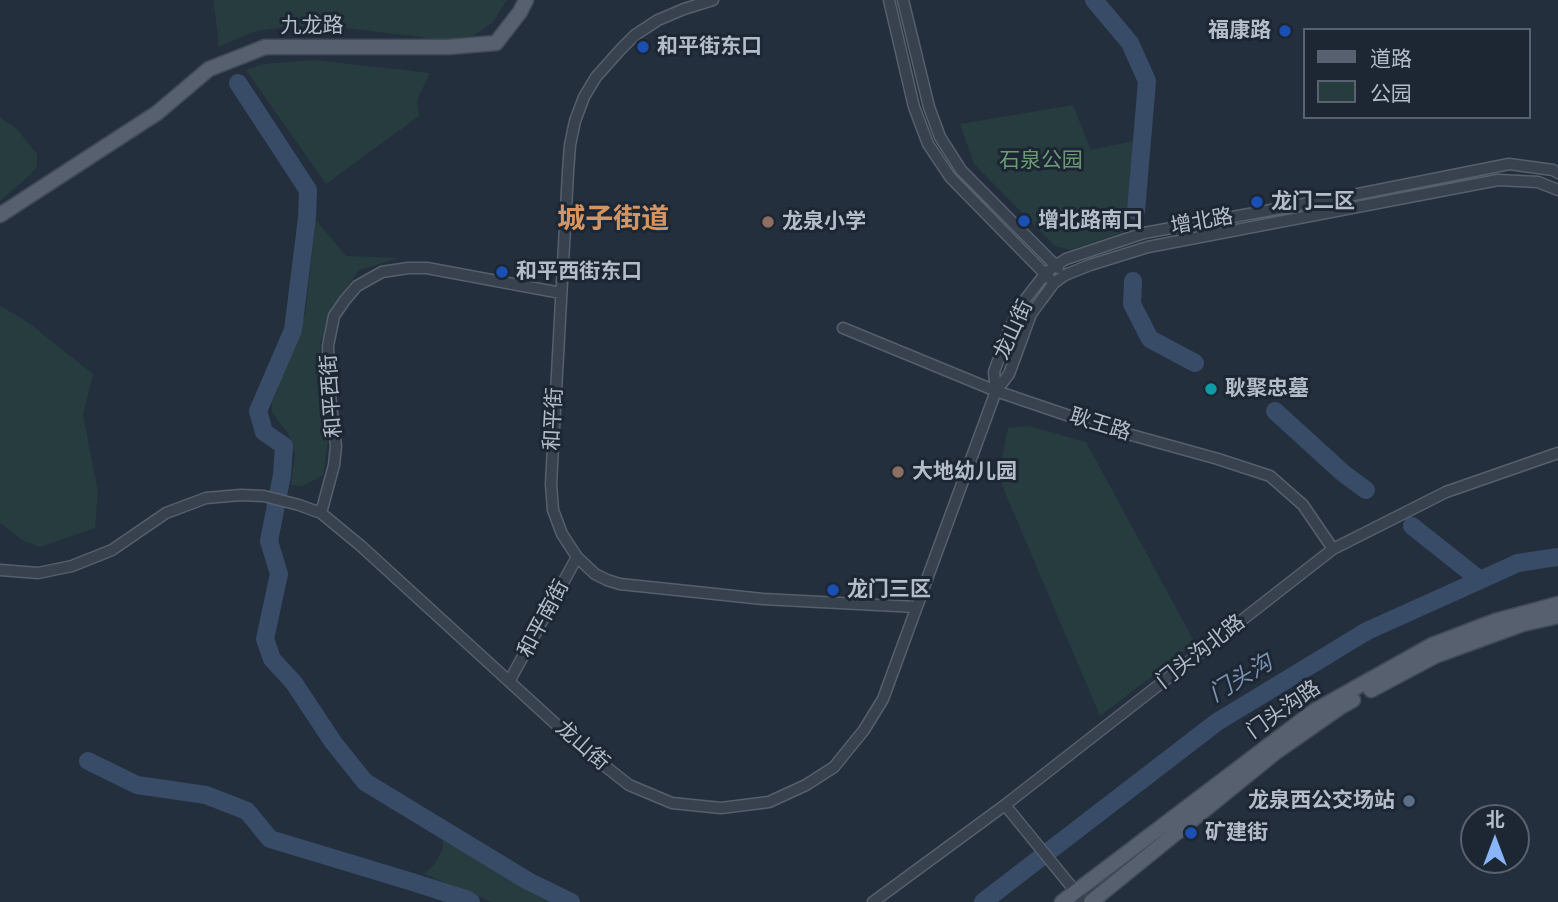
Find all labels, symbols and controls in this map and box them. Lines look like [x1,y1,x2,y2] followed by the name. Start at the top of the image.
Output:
[281,13,343,39] street label: 九龙路
[1208,18,1271,44] place label: 福康路
[1277,23,1293,39] marker: 福康路
[1302,28,1530,119] legend
[657,34,762,60] place label: 和平街东口
[635,39,651,55] marker: 和平街东口
[1370,46,1412,72] text: 道路
[1370,81,1412,107] text: 公园
[999,148,1083,174] park label: 石泉公园
[1271,189,1355,215] place label: 龙门二区
[1249,194,1265,210] marker: 龙门二区
[557,203,669,237] district label: 城子街道
[1169,204,1235,240] street label: 增北路
[1038,208,1143,234] place label: 增北路南口
[782,209,866,235] place label: 龙泉小学
[1016,213,1032,229] marker: 增北路南口
[760,214,776,230] marker: 龙泉小学
[516,259,642,285] place label: 和平西街东口
[494,264,510,280] marker: 和平西街东口
[989,296,1039,364] street label: 龙山街
[317,353,347,439] street label: 和平西街
[1225,376,1309,402] place label: 耿聚忠墓
[1203,381,1219,397] marker: 耿聚忠墓
[540,387,568,451] street label: 和平街
[1066,404,1134,446] street label: 耿王路
[912,459,1017,485] place label: 大地幼儿园
[890,464,906,480] marker: 大地幼儿园
[513,576,575,662] street label: 和平南街
[847,577,931,603] place label: 龙门三区
[825,582,841,598] marker: 龙门三区
[1152,610,1250,694] street label: 门头沟北路
[1204,649,1278,709] water label: 门头沟
[1242,676,1326,744] street label: 门头沟路
[550,716,614,776] street label: 龙山街
[1248,788,1395,814] place label: 龙泉西公交场站
[1401,793,1417,809] marker: 龙泉西公交场站
[1460,804,1530,874] north arrow
[1485,808,1505,831] text: 北
[1205,820,1268,846] place label: 矿建街
[1183,825,1199,841] marker: 矿建街

